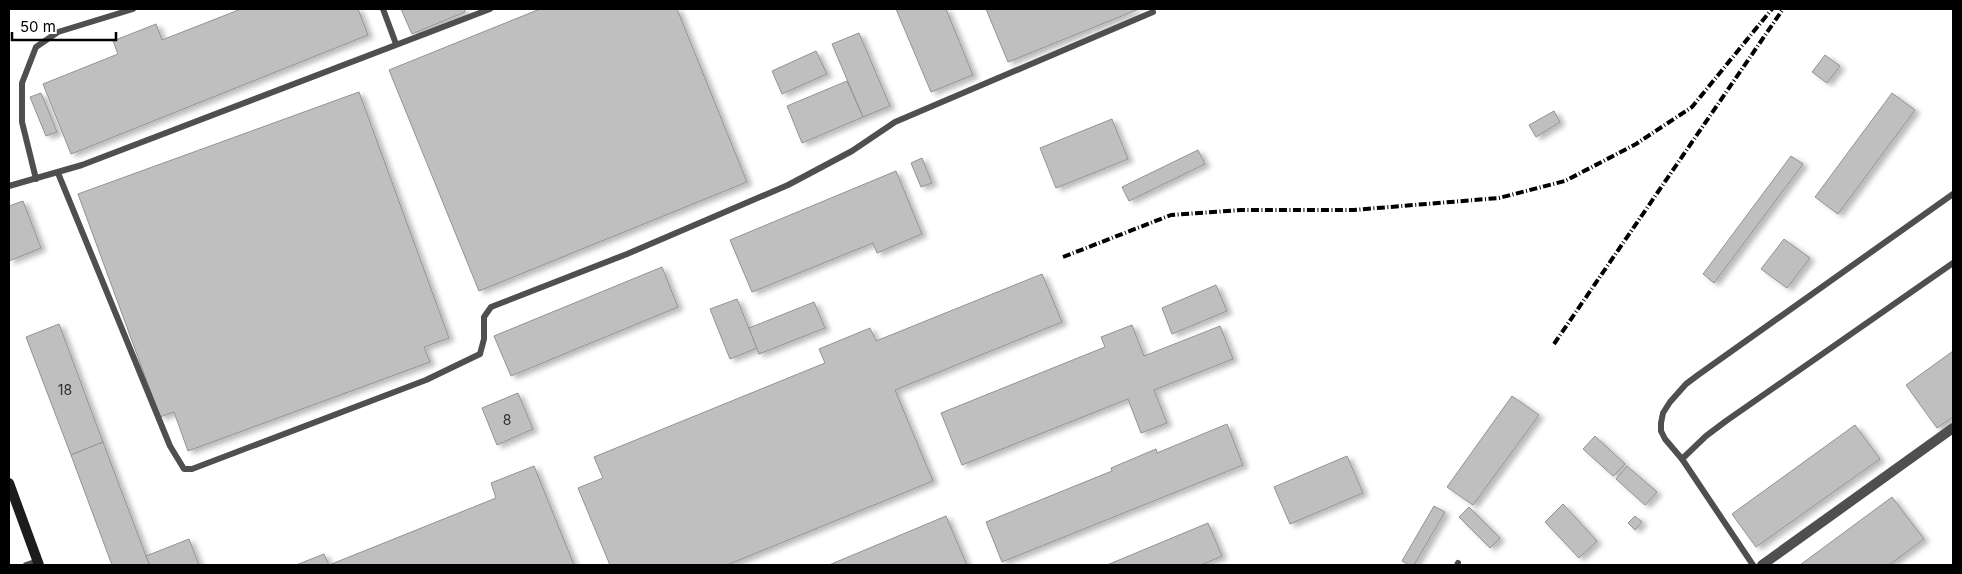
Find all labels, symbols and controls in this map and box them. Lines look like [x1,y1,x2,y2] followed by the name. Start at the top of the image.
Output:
[12,10,116,42] scale bar
[20,17,56,36] text: 50 m
[58,381,72,398] house number: 18
[503,411,511,428] house number: 8

